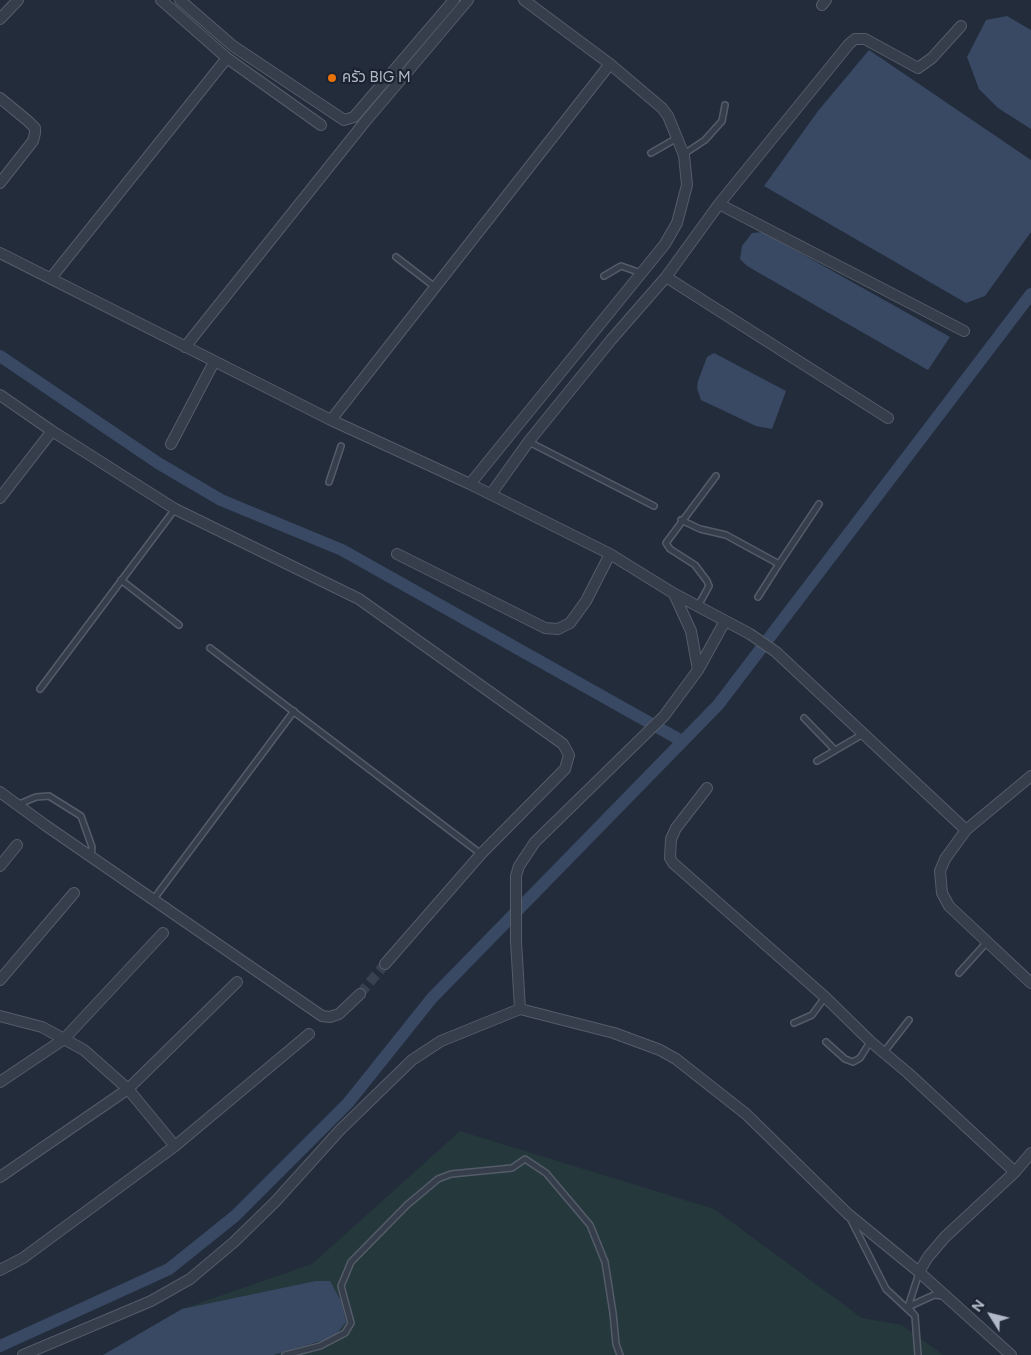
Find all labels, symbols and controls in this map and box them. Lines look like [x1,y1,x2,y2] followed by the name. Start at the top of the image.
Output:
[342,69,411,87] place label: ครัว BIG M
[326,72,338,84] marker: ครัว BIG M
[966,1290,1016,1340] north arrow
[968,1297,989,1315] text: N

